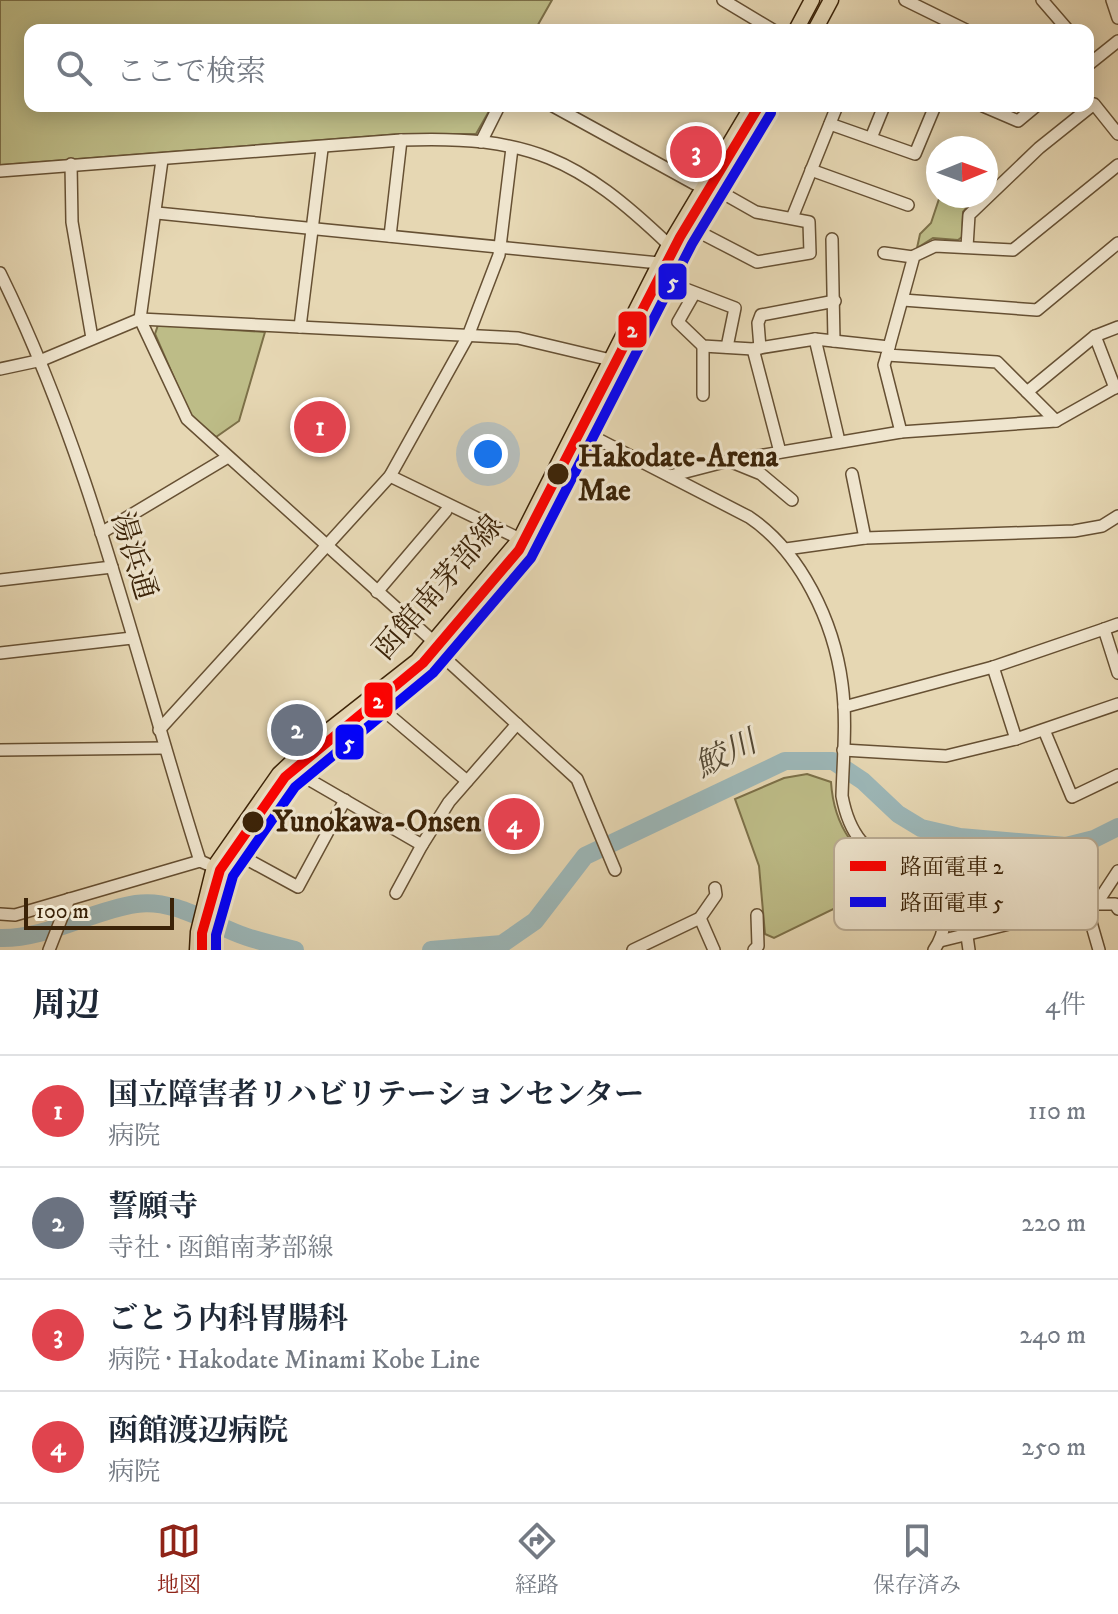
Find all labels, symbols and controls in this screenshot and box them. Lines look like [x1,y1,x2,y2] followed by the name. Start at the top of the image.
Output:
[24,24,1094,112] search box
[52,46,96,90] icon: search
[116,54,266,91] text: ここで検索
[670,122,722,182] pin: 3
[926,136,998,208] north arrow
[657,262,688,301] line badge: 5
[667,269,679,296] text: 5
[617,310,648,349] line badge: 2
[627,317,639,344] text: 2
[294,397,346,457] pin: 1
[468,434,508,474] your location
[578,439,779,510] place label: Hakodate-Arena Mae
[545,461,571,487] marker: Hakodate-Arena Mae
[102,508,164,604] street label: 湯浜通
[366,508,512,668] street label: 函館南茅部線
[363,681,394,719] line badge: 2
[373,688,385,715] text: 2
[271,700,323,760] pin: 2
[688,722,766,787] water label: 鮫川
[334,723,365,761] line badge: 5
[343,730,355,757] text: 5
[488,794,540,854] pin: 4
[272,804,482,841] place label: Yunokawa-Onsen
[240,809,266,835] marker: Yunokawa-Onsen
[834,838,1098,930] legend
[900,854,1004,881] text: 路面電車 2
[900,890,1004,917] text: 路面電車 5
[24,894,174,930] scale bar
[36,898,89,925] text: 100 m
[32,985,100,1027] text: 周辺
[1045,989,1086,1022] text: 4件
[108,1077,644,1114] text: 国立障害者リハビリテーションセンター
[53,1095,63,1128] text: 1
[1028,1095,1086,1128] text: 110 m
[108,1120,160,1153] text: 病院
[108,1189,198,1226] text: 誓願寺
[52,1207,64,1240] text: 2
[1021,1207,1086,1240] text: 220 m
[108,1232,333,1265] text: 寺社 · 函館南茅部線
[108,1301,348,1338] text: ごとう内科胃腸科
[53,1319,63,1352] text: 3
[1019,1319,1086,1352] text: 240 m
[108,1344,480,1377] text: 病院 · Hakodate Minami Kobe Line
[108,1413,288,1450] text: 函館渡辺病院
[51,1431,65,1464] text: 4
[1021,1431,1086,1464] text: 250 m
[108,1456,160,1489] text: 病院
[157,1519,201,1599] tab: 地図
[515,1519,559,1599] tab: 経路
[873,1519,961,1599] tab: 保存済み

